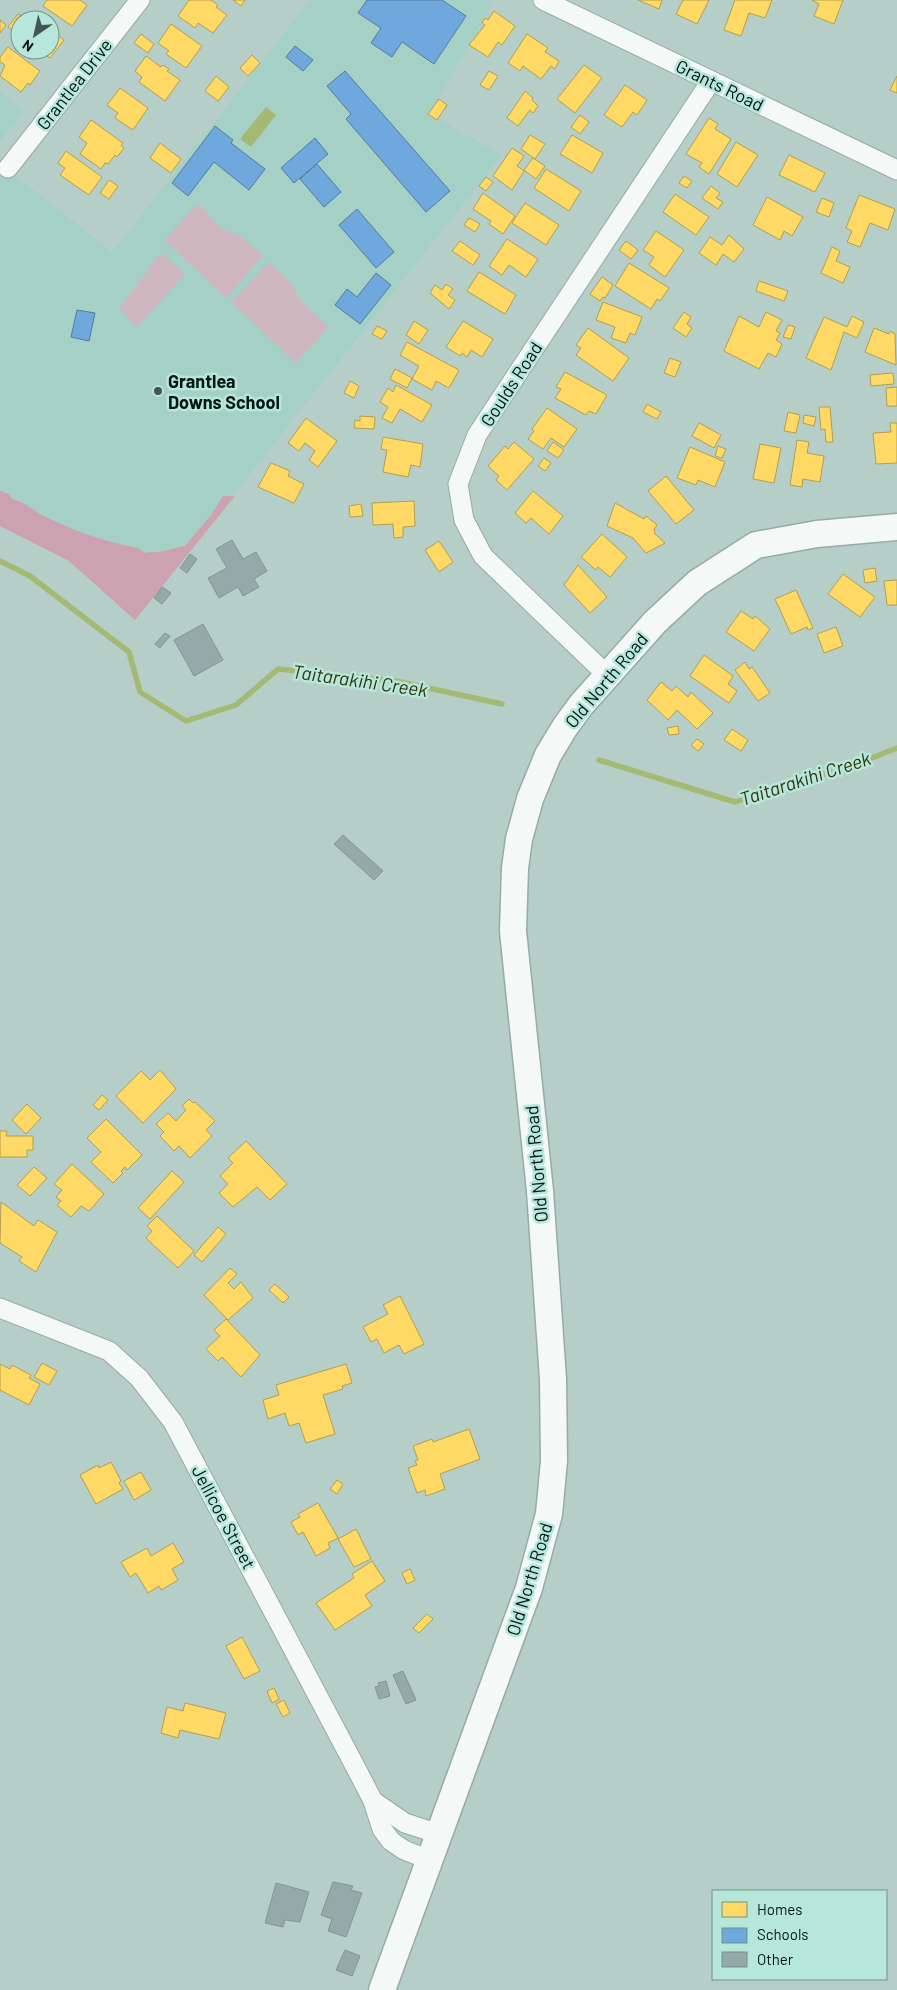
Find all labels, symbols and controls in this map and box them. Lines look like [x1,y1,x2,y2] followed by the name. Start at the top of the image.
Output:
[10,10,60,60] north arrow
[32,34,116,134] street label: Grantlea Drive
[19,37,36,56] text: N
[672,54,768,116] street label: Grants Road
[475,338,547,430] street label: Goulds Road
[168,370,280,413] place label: Grantlea Downs School
[152,385,164,397] marker: Grantlea Downs School
[560,628,652,732] street label: Old North Road
[291,659,430,701] water label: Taitarakihi Creek
[737,746,874,810] water label: Taitarakihi Creek
[520,1105,552,1223] street label: Old North Road
[187,1461,261,1573] street label: Jellicoe Street
[501,1520,557,1638] street label: Old North Road
[712,1890,887,1980] legend
[757,1900,802,1918] text: Homes
[757,1925,809,1943] text: Schools
[757,1950,794,1968] text: Other

